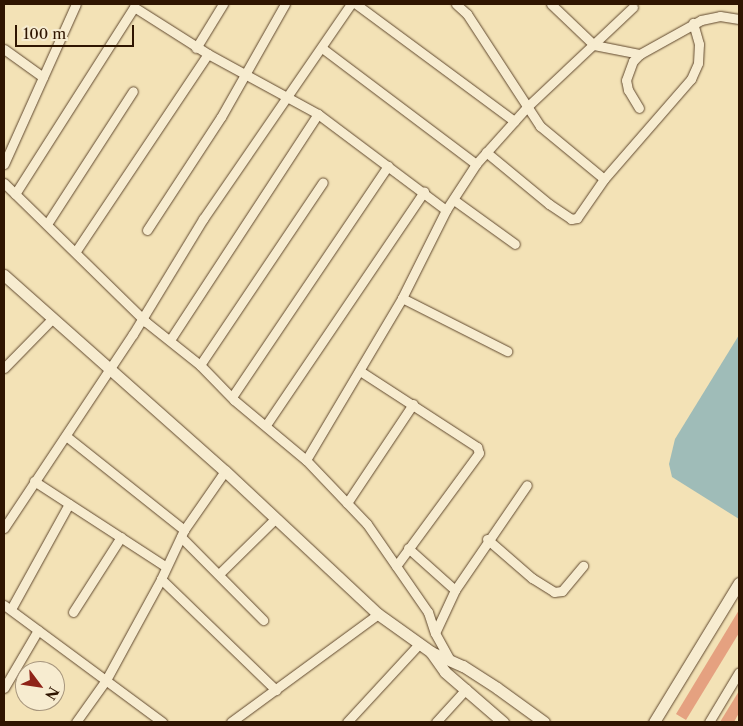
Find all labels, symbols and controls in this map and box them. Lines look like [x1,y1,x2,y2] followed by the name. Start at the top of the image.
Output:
[18,15,136,47] scale bar
[23,24,66,43] text: 100 m
[15,661,65,711] north arrow
[41,683,63,703] text: N

